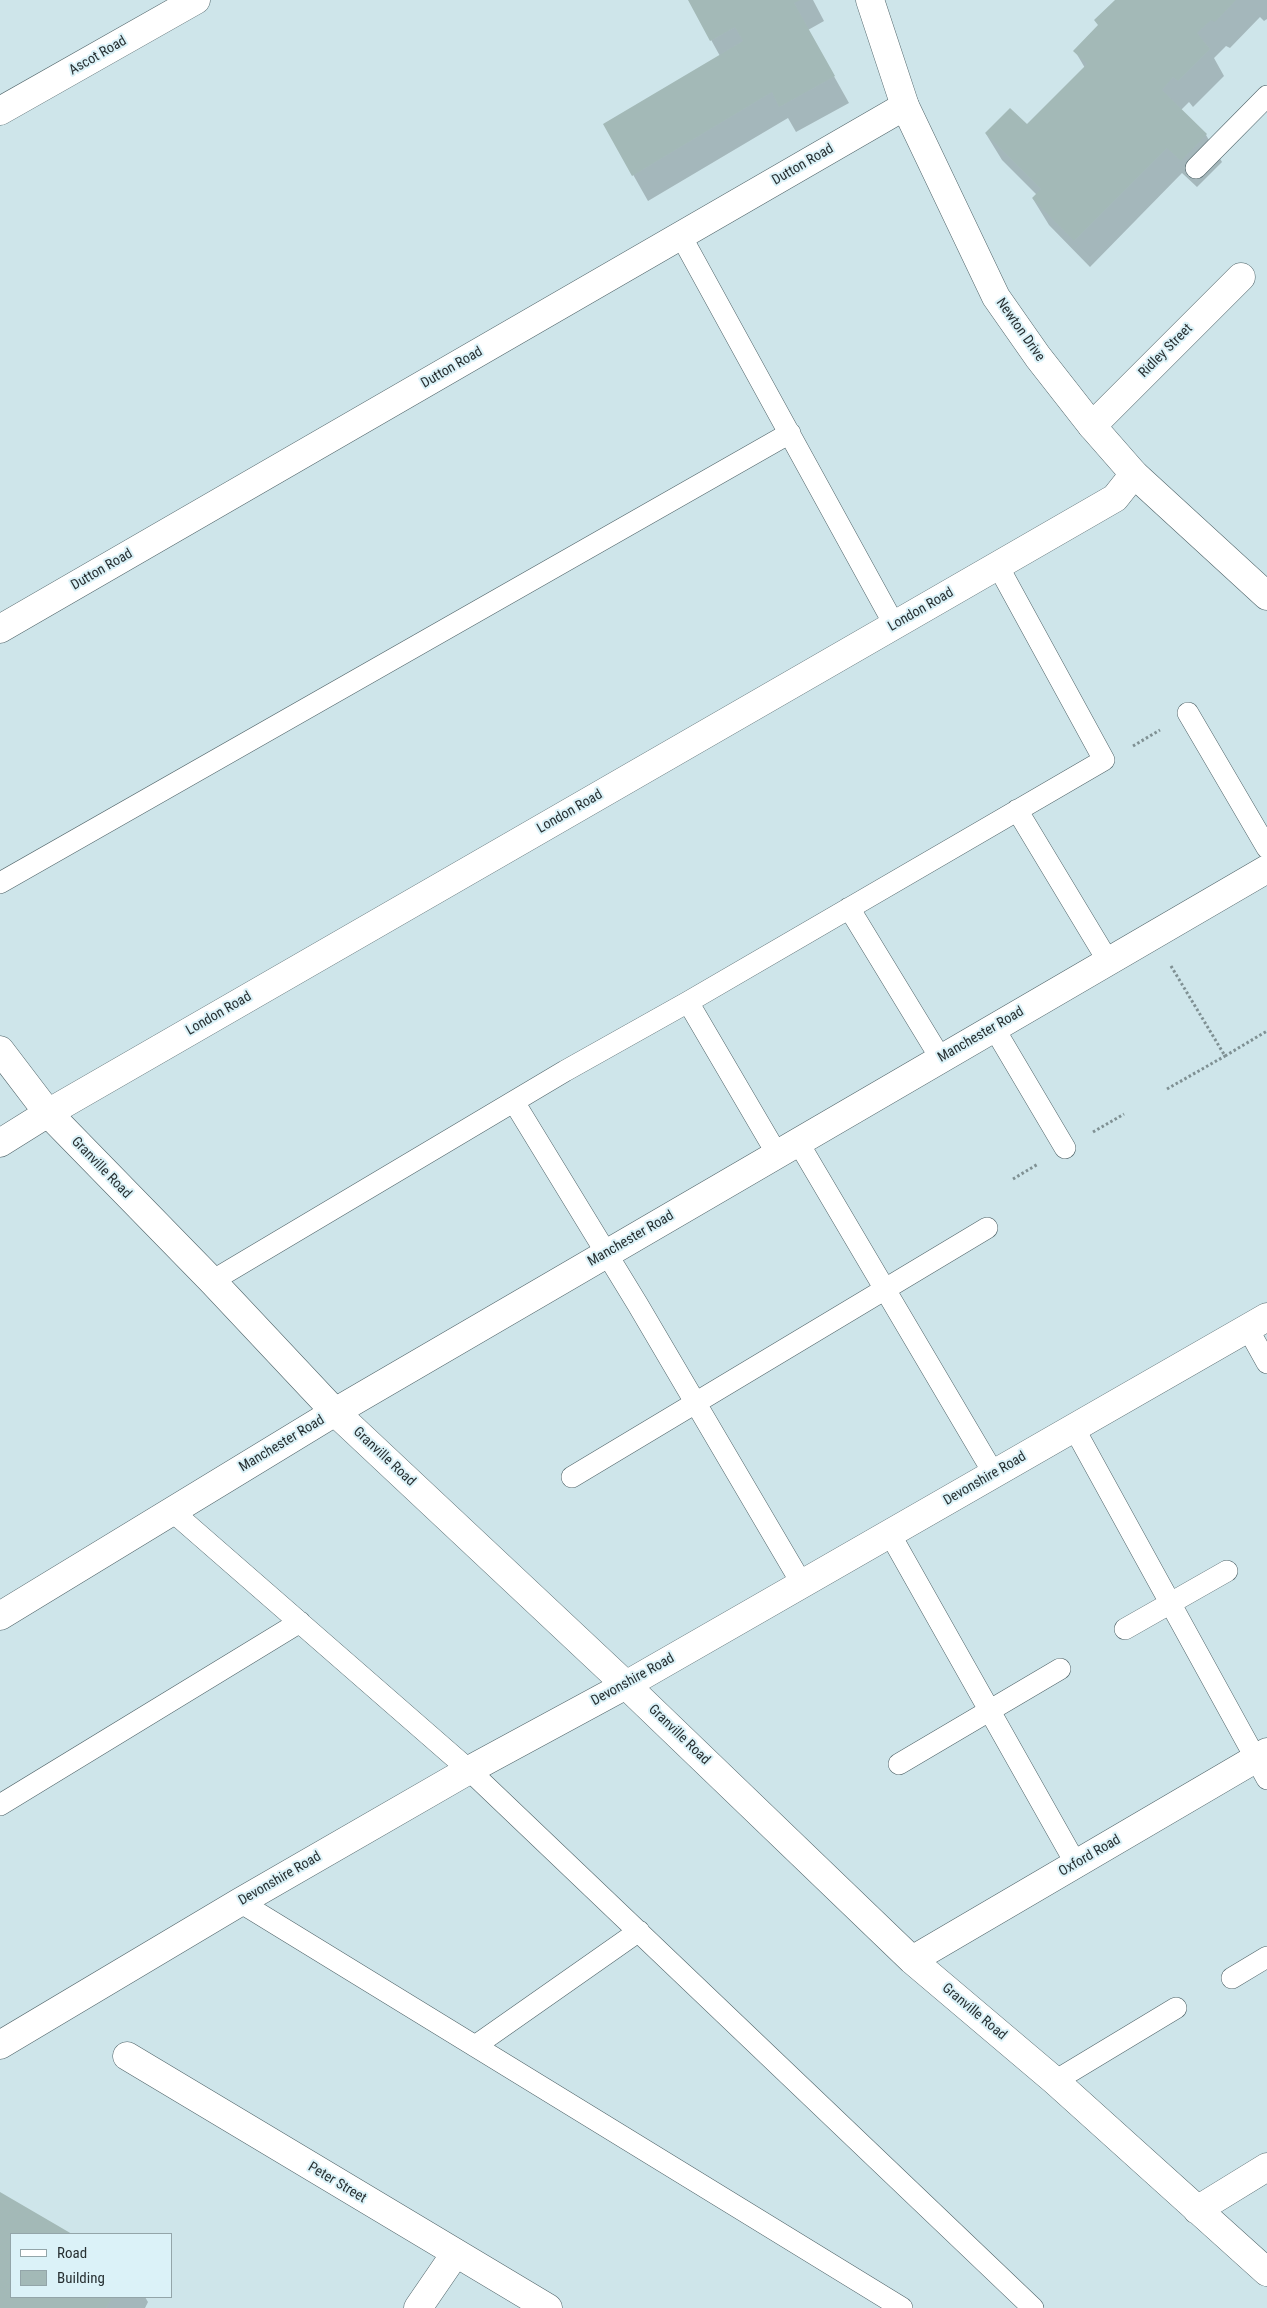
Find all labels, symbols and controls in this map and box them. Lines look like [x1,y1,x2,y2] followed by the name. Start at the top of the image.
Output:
[66,33,130,79] street label: Ascot Road
[769,141,837,189] street label: Dutton Road
[992,295,1048,365] street label: Newton Drive
[1136,321,1196,381] street label: Ridley Street
[418,344,486,392] street label: Dutton Road
[68,546,136,594] street label: Dutton Road
[885,585,957,635] street label: London Road
[534,787,606,837] street label: London Road
[183,989,255,1039] street label: London Road
[935,1004,1027,1066] street label: Manchester Road
[67,1134,135,1202] street label: Granville Road
[585,1208,677,1270] street label: Manchester Road
[236,1412,328,1476] street label: Manchester Road
[349,1424,419,1490] street label: Granville Road
[941,1449,1029,1509] street label: Devonshire Road
[588,1650,678,1710] street label: Devonshire Road
[645,1701,713,1769] street label: Granville Road
[1056,1832,1124,1880] street label: Oxford Road
[236,1849,324,1909] street label: Devonshire Road
[938,1980,1010,2044] street label: Granville Road
[305,2159,369,2207] street label: Peter Street
[10,2233,172,2298] legend
[57,2244,87,2262] text: Road
[57,2269,105,2287] text: Building

